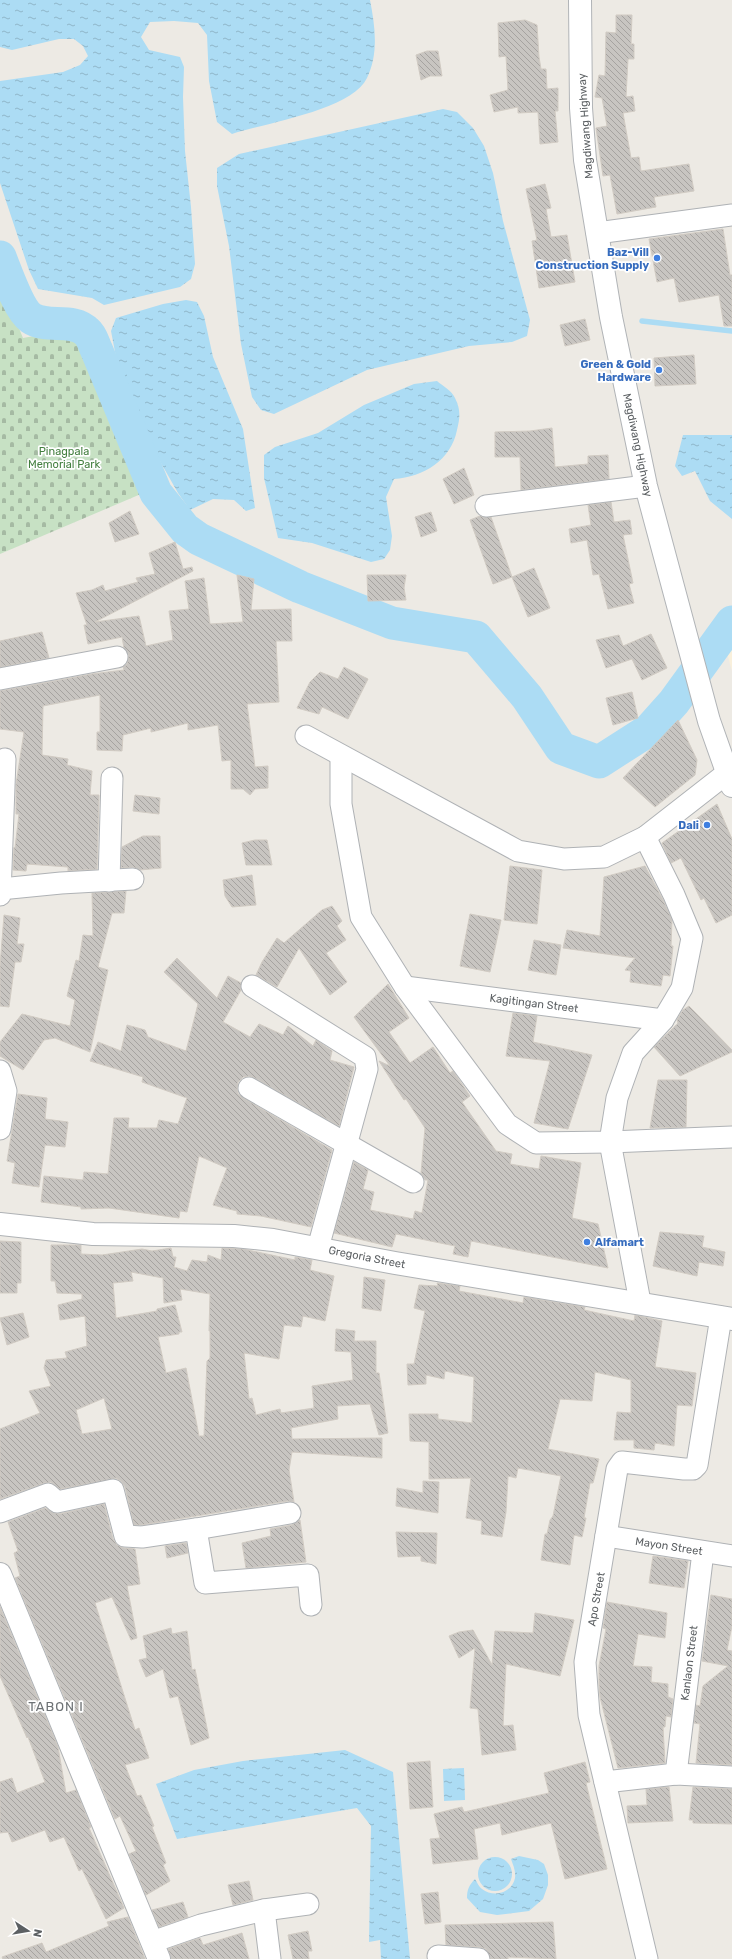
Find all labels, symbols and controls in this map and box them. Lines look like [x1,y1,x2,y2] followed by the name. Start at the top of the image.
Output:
[575,73,596,179] street label: Magdiwang Highway
[535,246,649,272] place label: Baz-Vill Construction Supply
[652,253,662,263] marker: Baz-Vill Construction Supply
[580,358,651,384] place label: Green & Gold Hardware
[654,365,664,375] marker: Green & Gold Hardware
[620,392,655,498] street label: Magdiwang Highway
[28,445,100,471] park label: Pinagpala Memorial Park
[678,819,699,832] place label: Dali
[702,820,712,830] marker: Dali
[489,992,580,1015] street label: Kagitingan Street
[595,1236,644,1249] place label: Alfamart
[582,1237,592,1247] marker: Alfamart
[327,1244,407,1271] street label: Gregoria Street
[634,1535,704,1558] street label: Mayon Street
[585,1570,608,1627] street label: Apo Street
[678,1624,701,1701] street label: Kanlaon Street
[28,1699,84,1714] district label: TABON I
[8,1911,48,1951] north arrow
[30,1928,44,1938] text: N

